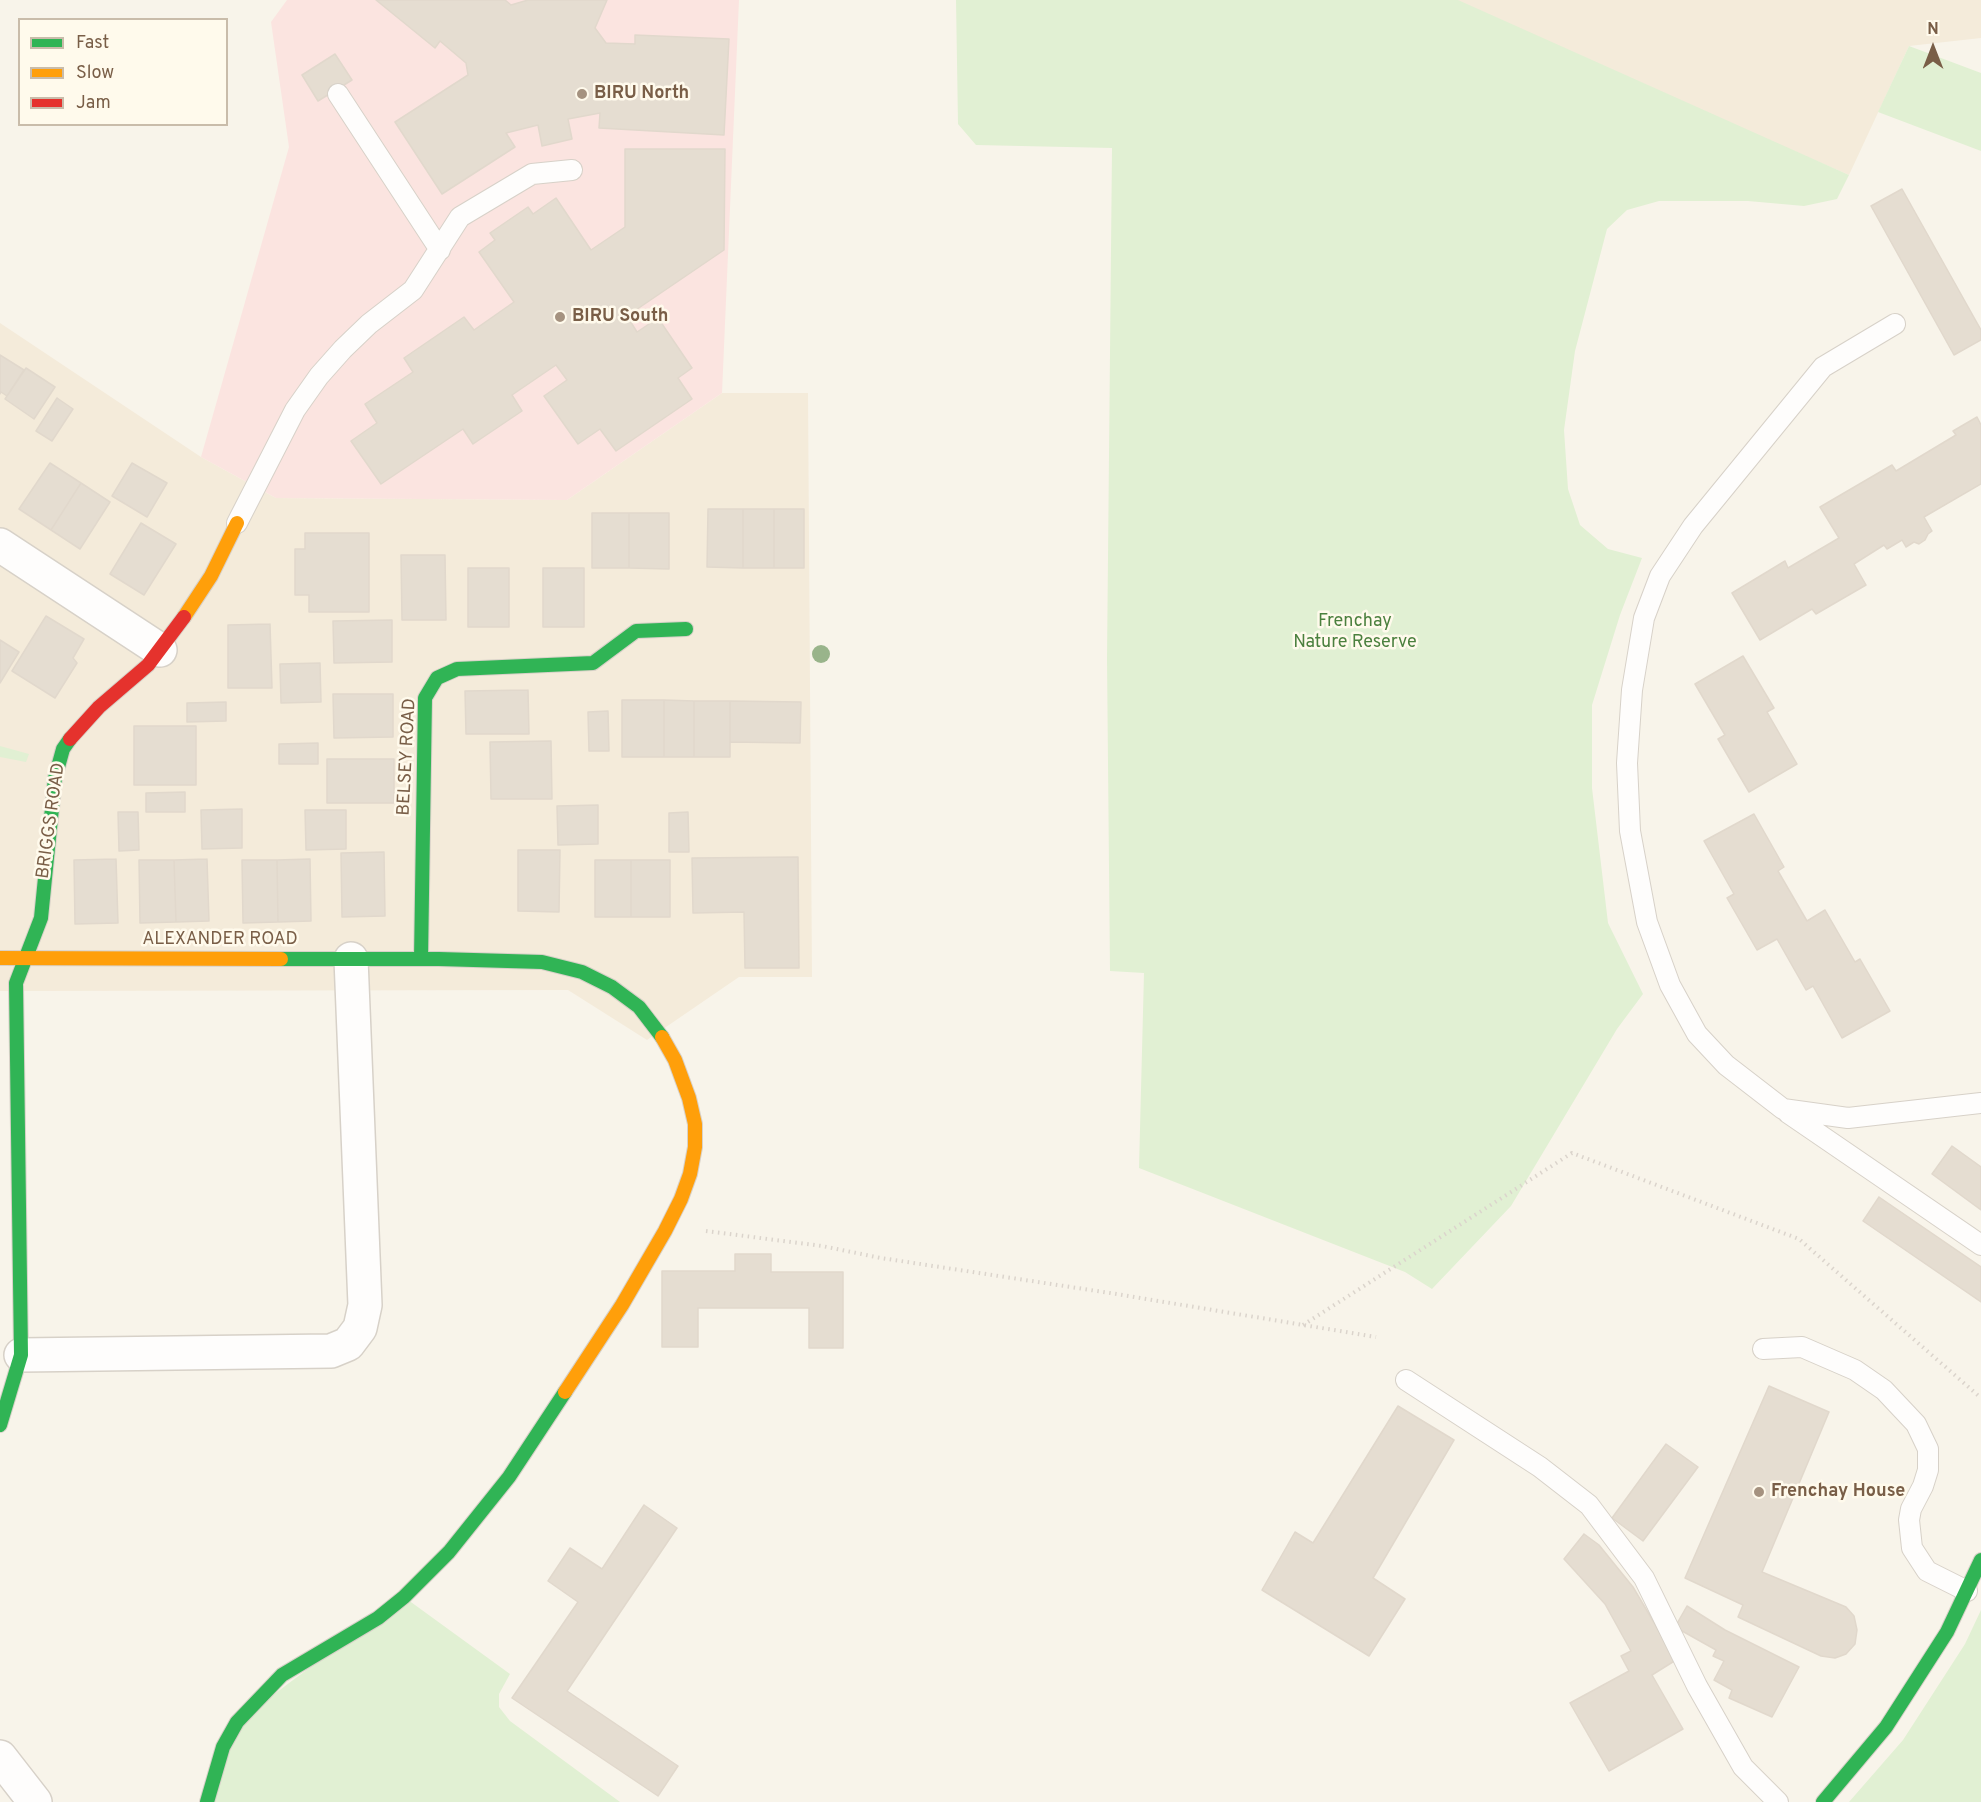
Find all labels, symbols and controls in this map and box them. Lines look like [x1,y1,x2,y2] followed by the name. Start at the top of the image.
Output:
[18,18,228,126] legend
[1903,18,1963,78] north arrow
[1927,20,1939,40] text: N
[76,32,109,55] text: Fast
[76,62,114,85] text: Slow
[594,83,689,105] place label: BIRU North
[575,87,589,101] marker: BIRU North
[76,92,111,115] text: Jam
[572,306,668,328] place label: BIRU South
[553,310,567,324] marker: BIRU South
[1293,611,1417,654] park label: Frenchay Nature Reserve
[394,698,422,816] street label: BELSEY ROAD
[33,762,71,880] street label: BRIGGS ROAD
[142,929,298,951] street label: ALEXANDER ROAD
[1771,1481,1905,1503] place label: Frenchay House
[1752,1485,1766,1499] marker: Frenchay House

